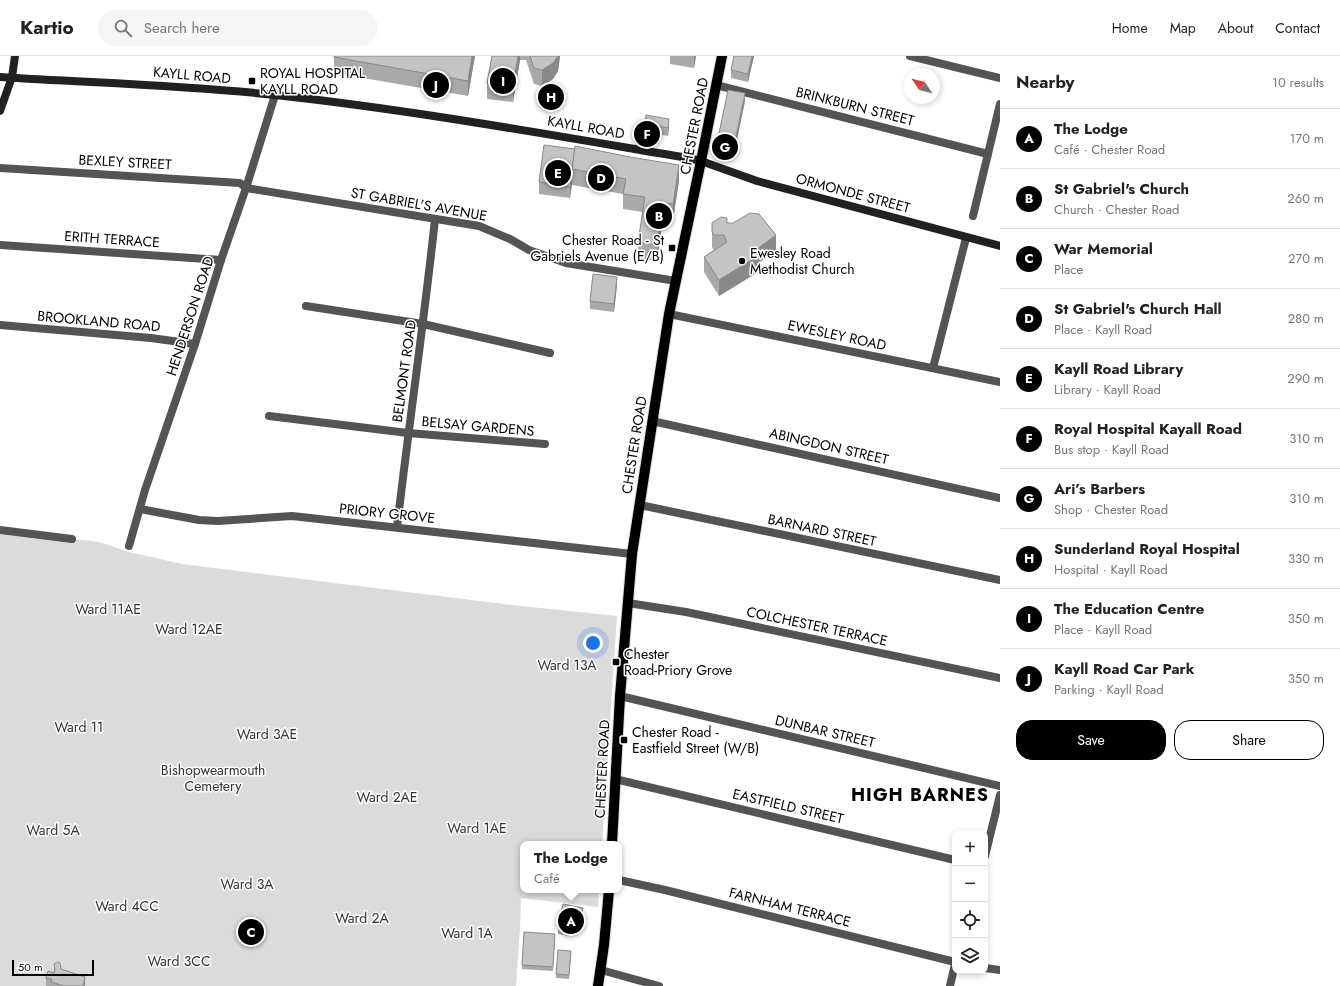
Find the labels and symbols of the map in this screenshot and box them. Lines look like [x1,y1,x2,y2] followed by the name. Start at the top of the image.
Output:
[152,62,232,88] street label: KAYLL ROAD
[260,63,366,99] place label: ROYAL HOSPITAL KAYLL ROAD
[490,66,516,96] pin: I
[904,68,940,104] north arrow
[423,70,449,100] pin: J
[247,76,257,86] marker: ROYAL HOSPITAL KAYLL ROAD
[675,76,713,176] street label: CHESTER ROAD
[538,82,564,112] pin: H
[794,82,917,130] street label: BRINKBURN STREET
[546,110,626,144] street label: KAYLL ROAD
[634,119,660,149] pin: F
[712,132,738,162] pin: G
[78,150,173,174] street label: BEXLEY STREET
[545,158,571,188] pin: E
[588,163,614,193] pin: D
[794,168,913,218] street label: ORMONDE STREET
[349,182,489,226] street label: ST GABRIEL'S AVENUE
[646,201,672,231] pin: B
[64,226,160,252] street label: ERITH TERRACE
[531,230,665,266] place label: Chester Road - St Gabriels Avenue (E/B)
[667,243,677,253] marker: Chester Road - St Gabriels Avenue (E/B)
[750,243,855,279] place label: Ewesley Road Methodist Church
[161,254,219,378] street label: HENDERSON ROAD
[737,256,747,266] marker: Ewesley Road Methodist Church
[37,306,161,336] street label: BROOKLAND ROAD
[786,315,888,355] street label: EWESLEY ROAD
[387,319,421,423] street label: BELMONT ROAD
[616,395,652,495] street label: CHESTER ROAD
[421,411,536,441] street label: BELSAY GARDENS
[767,423,891,470] street label: ABINGDON STREET
[338,498,436,528] street label: PRIORY GROVE
[766,509,878,551] street label: BARNARD STREET
[75,599,141,619] park label: Ward 11AE
[745,601,889,651] street label: COLCHESTER TERRACE
[155,619,223,639] park label: Ward 12AE
[583,633,603,653] your location
[624,644,732,680] place label: Chester Road-Priory Grove
[537,655,597,675] park label: Ward 13A
[611,657,621,667] marker: Chester Road-Priory Grove
[773,710,877,752] street label: DUNBAR STREET
[55,717,103,737] park label: Ward 11
[589,719,615,819] street label: CHESTER ROAD
[632,722,759,758] place label: Chester Road - Eastfield Street (W/B)
[237,724,297,744] park label: Ward 3AE
[619,735,629,745] marker: Chester Road - Eastfield Street (W/B)
[161,760,265,796] park label: Bishopwearmouth Cemetery
[851,782,989,808] district label: HIGH BARNES
[731,784,846,829] street label: EASTFIELD STREET
[356,787,418,807] park label: Ward 2AE
[447,818,507,838] park label: Ward 1AE
[26,820,80,840] park label: Ward 5A
[221,874,274,894] park label: Ward 3A
[727,882,853,932] street label: FARNHAM TERRACE
[95,896,159,916] park label: Ward 4CC
[558,906,584,936] pin: A
[335,908,389,928] park label: Ward 2A
[238,917,264,947] pin: C
[441,923,494,943] park label: Ward 1A
[148,951,211,971] park label: Ward 3CC
[12,958,94,977] scale bar

